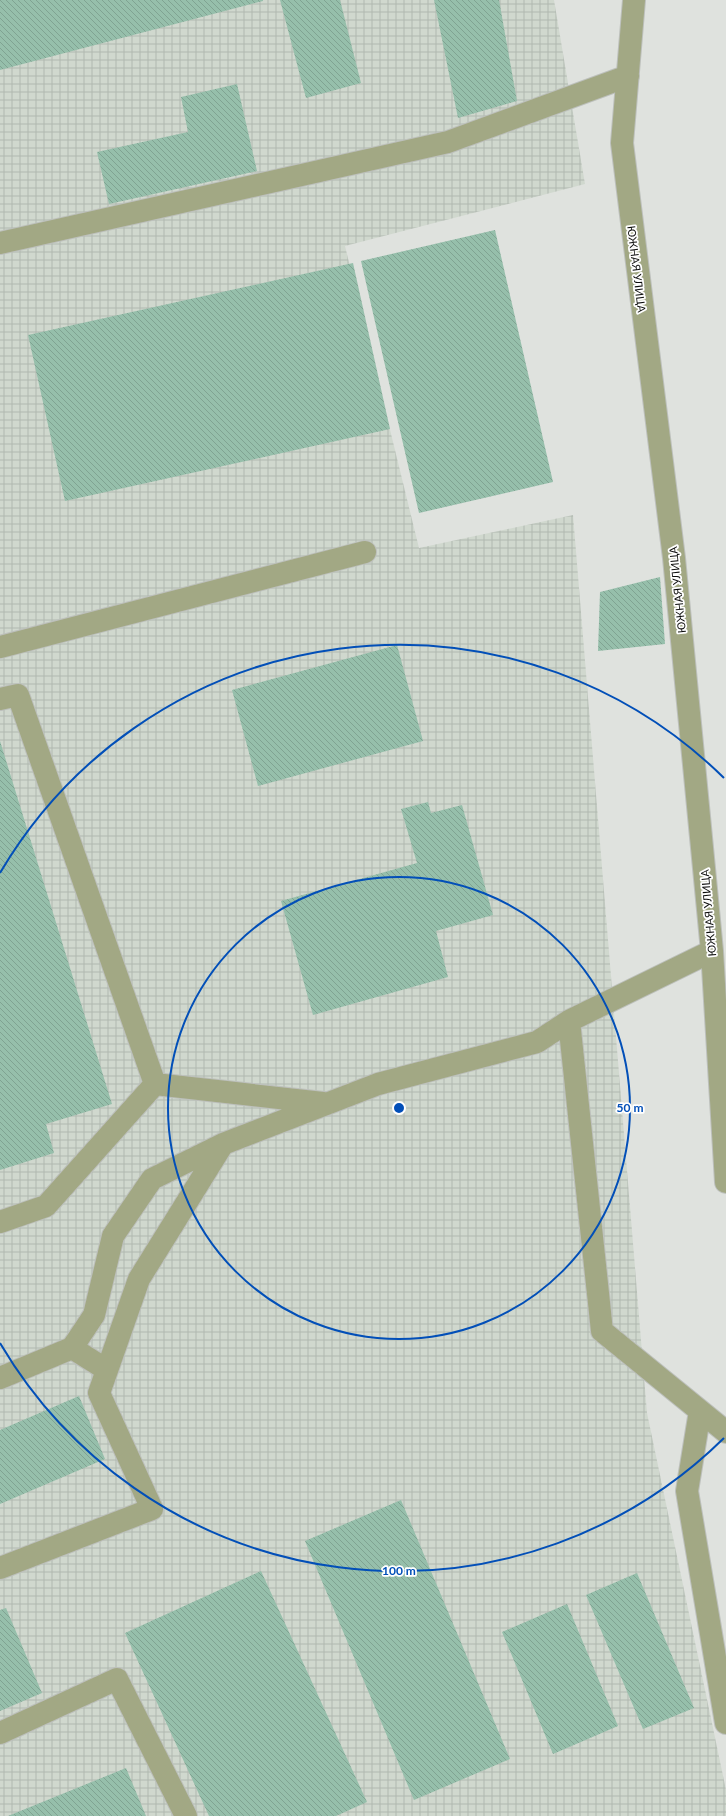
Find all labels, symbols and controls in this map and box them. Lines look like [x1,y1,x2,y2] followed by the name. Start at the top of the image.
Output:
[625,225,649,314] street label: ЮЖНАЯ УЛИЦА
[666,545,688,634] street label: ЮЖНАЯ УЛИЦА
[698,868,718,957] street label: ЮЖНАЯ УЛИЦА
[617,1100,643,1115] text: 50 m
[392,1101,406,1115] centre of rings
[382,1563,416,1578] text: 100 m

